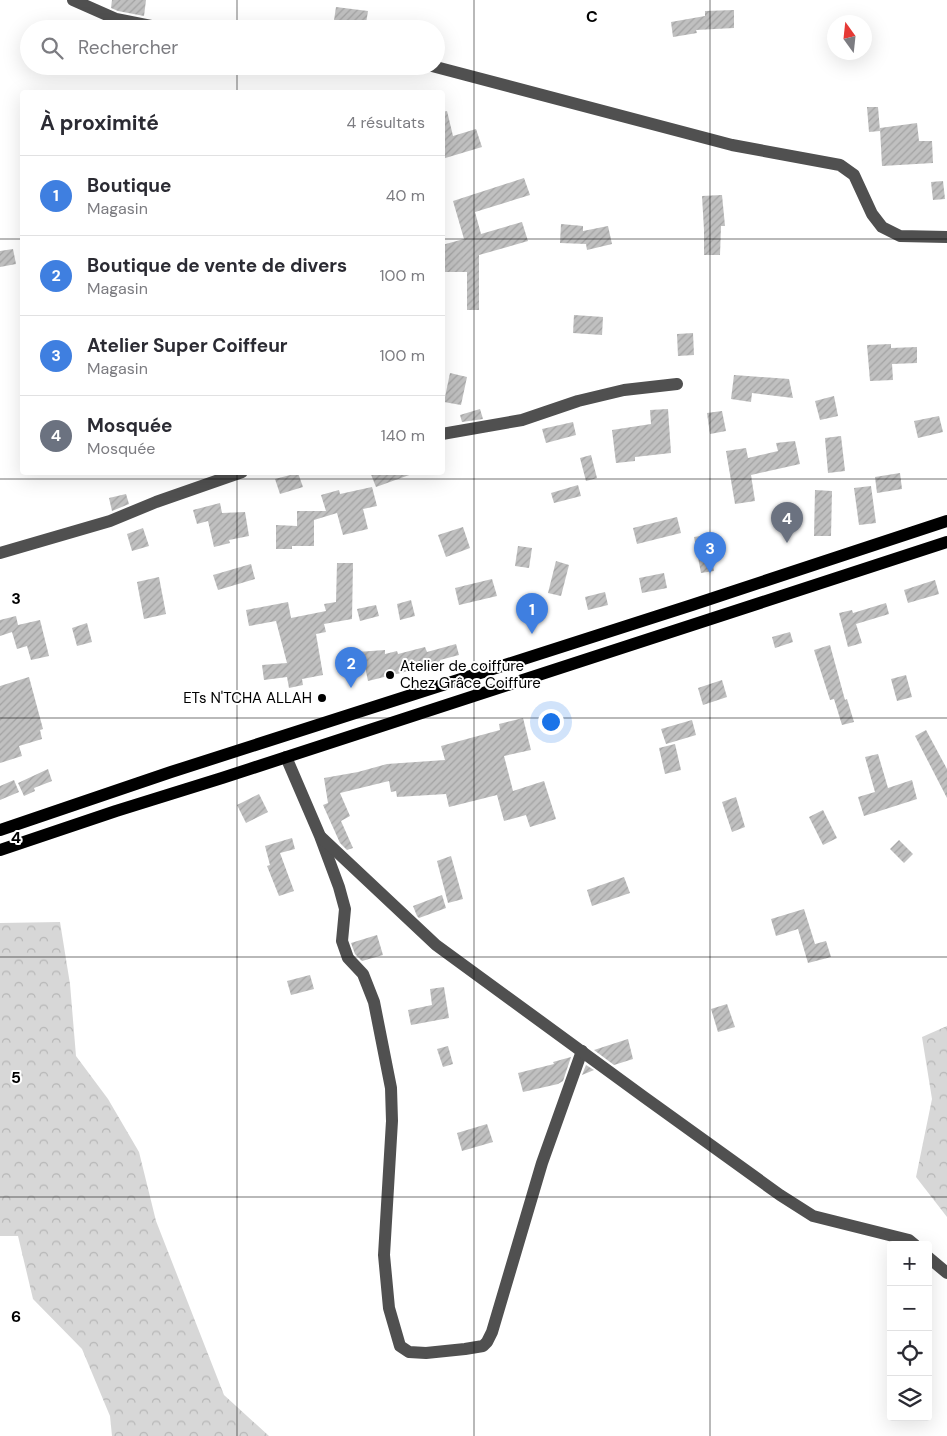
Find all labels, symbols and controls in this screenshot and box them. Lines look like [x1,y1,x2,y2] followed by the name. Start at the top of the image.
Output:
[586,6,598,27] text: C
[827,15,872,60] north arrow
[20,20,445,75] search box
[38,34,66,62] icon: search
[78,35,178,60] text: Rechercher
[40,109,159,137] text: À proximité
[347,112,425,133] text: 4 résultats
[87,173,171,198] text: Boutique
[53,185,59,206] text: 1
[386,185,425,206] text: 40 m
[87,198,148,219] text: Magasin
[87,253,347,278] text: Boutique de vente de divers
[51,265,61,286] text: 2
[380,265,425,286] text: 100 m
[87,278,148,299] text: Magasin
[87,333,288,358] text: Atelier Super Coiffeur
[51,345,61,366] text: 3
[380,345,425,366] text: 100 m
[87,358,148,379] text: Magasin
[87,413,173,438] text: Mosquée
[51,425,61,446] text: 4
[381,425,425,446] text: 140 m
[87,438,155,459] text: Mosquée
[771,502,803,543] pin: 4
[694,532,726,573] pin: 3
[11,588,21,609] text: 3
[516,593,548,634] pin: 1
[335,647,367,688] pin: 2
[400,656,541,693] place label: Atelier de coiffure Chez Grâce Coiffure
[384,669,396,681] marker: Atelier de coiffure Chez Grâce Coiffure
[183,688,312,708] place label: ETs N'TCHA ALLAH
[316,692,328,704] marker: ETs N'TCHA ALLAH
[538,709,564,735] your location
[11,827,21,848] text: 4
[11,1067,21,1088] text: 5
[887,1241,932,1421] map controls
[887,1241,932,1286] button: +
[887,1286,932,1331] button: −
[11,1306,21,1327] text: 6
[887,1331,932,1376] button: locate
[887,1376,932,1421] button: layers

